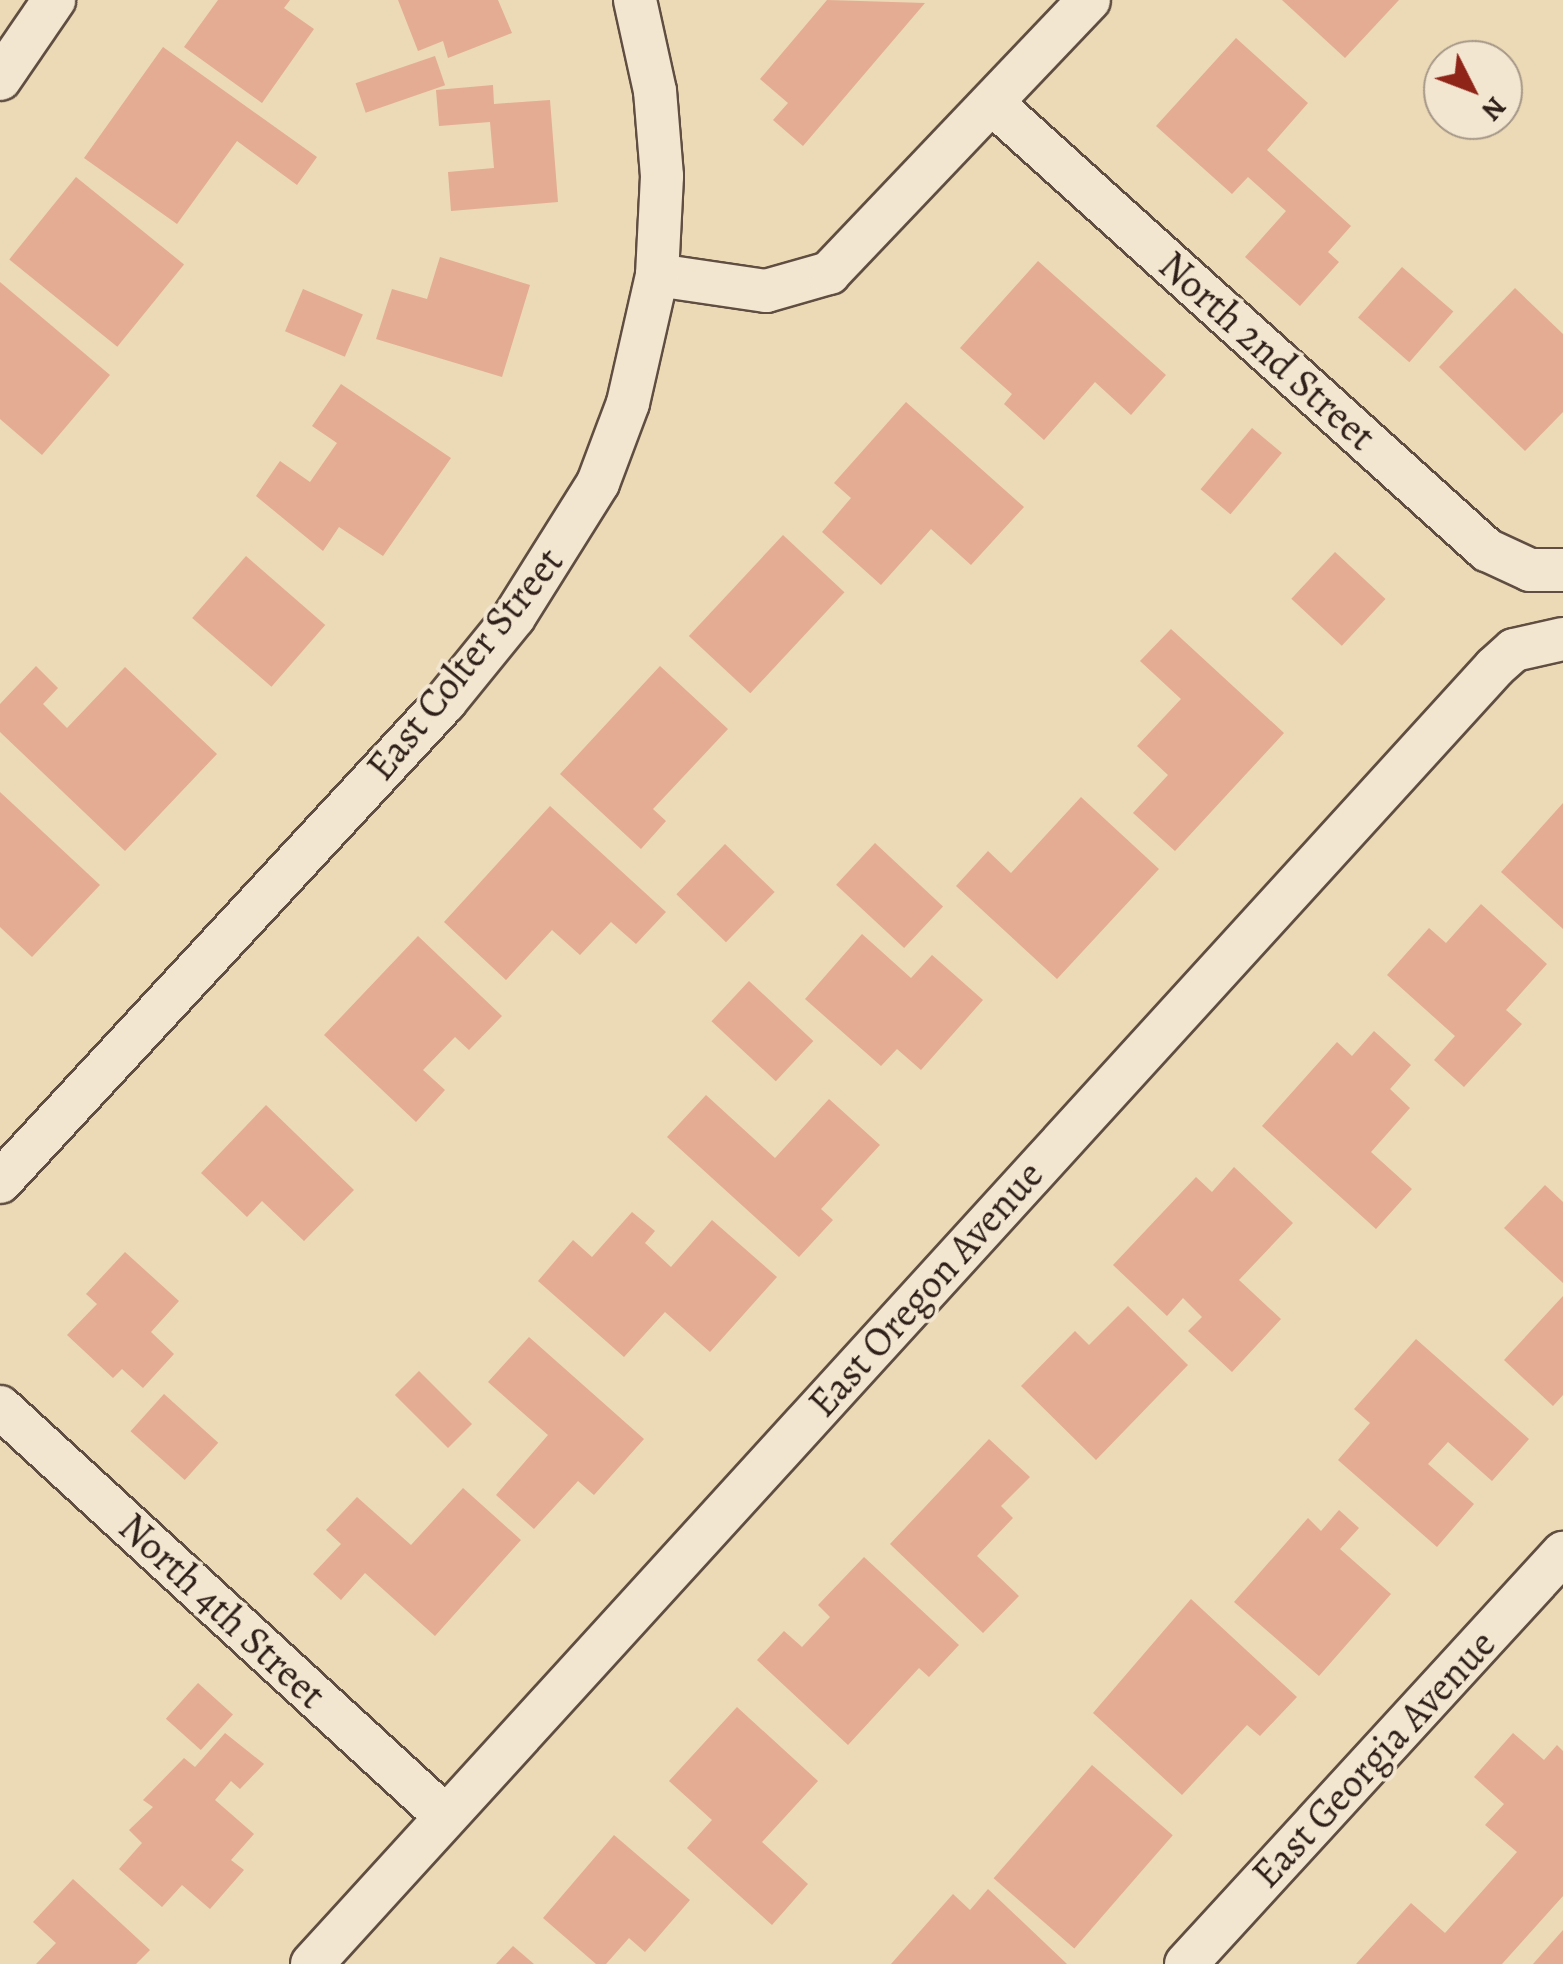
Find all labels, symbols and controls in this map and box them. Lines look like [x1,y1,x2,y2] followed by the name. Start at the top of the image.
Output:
[1423,40,1523,140] north arrow
[1473,88,1515,129] text: N
[1149,241,1385,461] street label: North 2nd Street
[357,538,573,790] street label: East Colter Street
[799,1151,1053,1427] street label: East Oregon Avenue
[109,1503,335,1719] street label: North 4th Street
[1242,1620,1506,1898] street label: East Georgia Avenue

